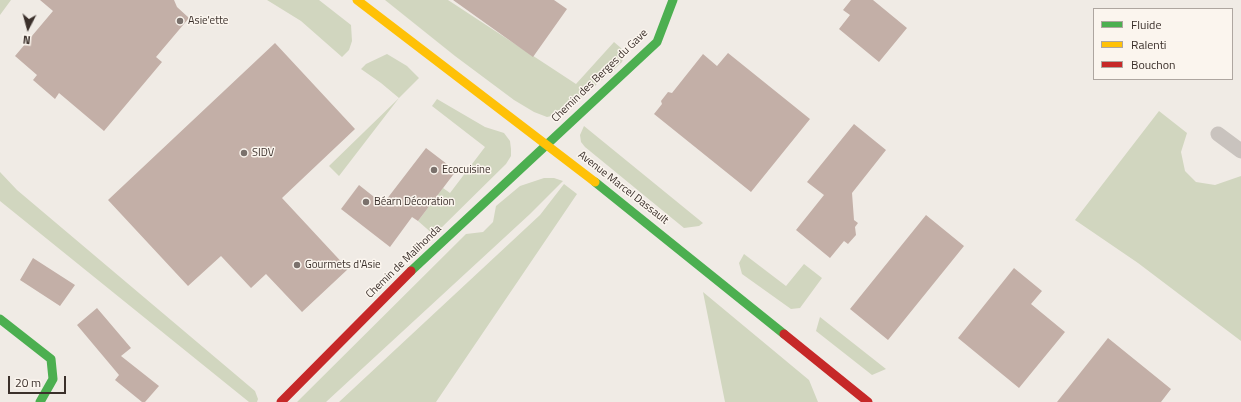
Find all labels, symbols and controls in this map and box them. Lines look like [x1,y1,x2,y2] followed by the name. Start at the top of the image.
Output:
[8,8,48,48] north arrow
[1093,8,1233,80] legend
[188,14,228,28] place label: Asie'ette
[1131,15,1162,34] text: Fluide
[175,16,185,26] marker: Asie'ette
[549,27,651,125] street label: Chemin des Berges du Gave
[22,32,31,48] text: N
[1131,35,1166,54] text: Ralenti
[1131,55,1176,74] text: Bouchon
[252,146,274,160] place label: SIDV
[239,148,249,158] marker: SIDV
[575,149,671,227] street label: Avenue Marcel Dassault
[442,163,491,177] place label: Ecocuisine
[429,165,439,175] marker: Ecocuisine
[374,195,454,209] place label: Béarn Décoration
[361,197,371,207] marker: Béarn Décoration
[364,223,444,301] street label: Chemin de Malihonda
[305,258,381,272] place label: Gourmets d'Asie
[292,260,302,270] marker: Gourmets d'Asie
[10,368,68,394] scale bar
[15,373,41,392] text: 20 m

